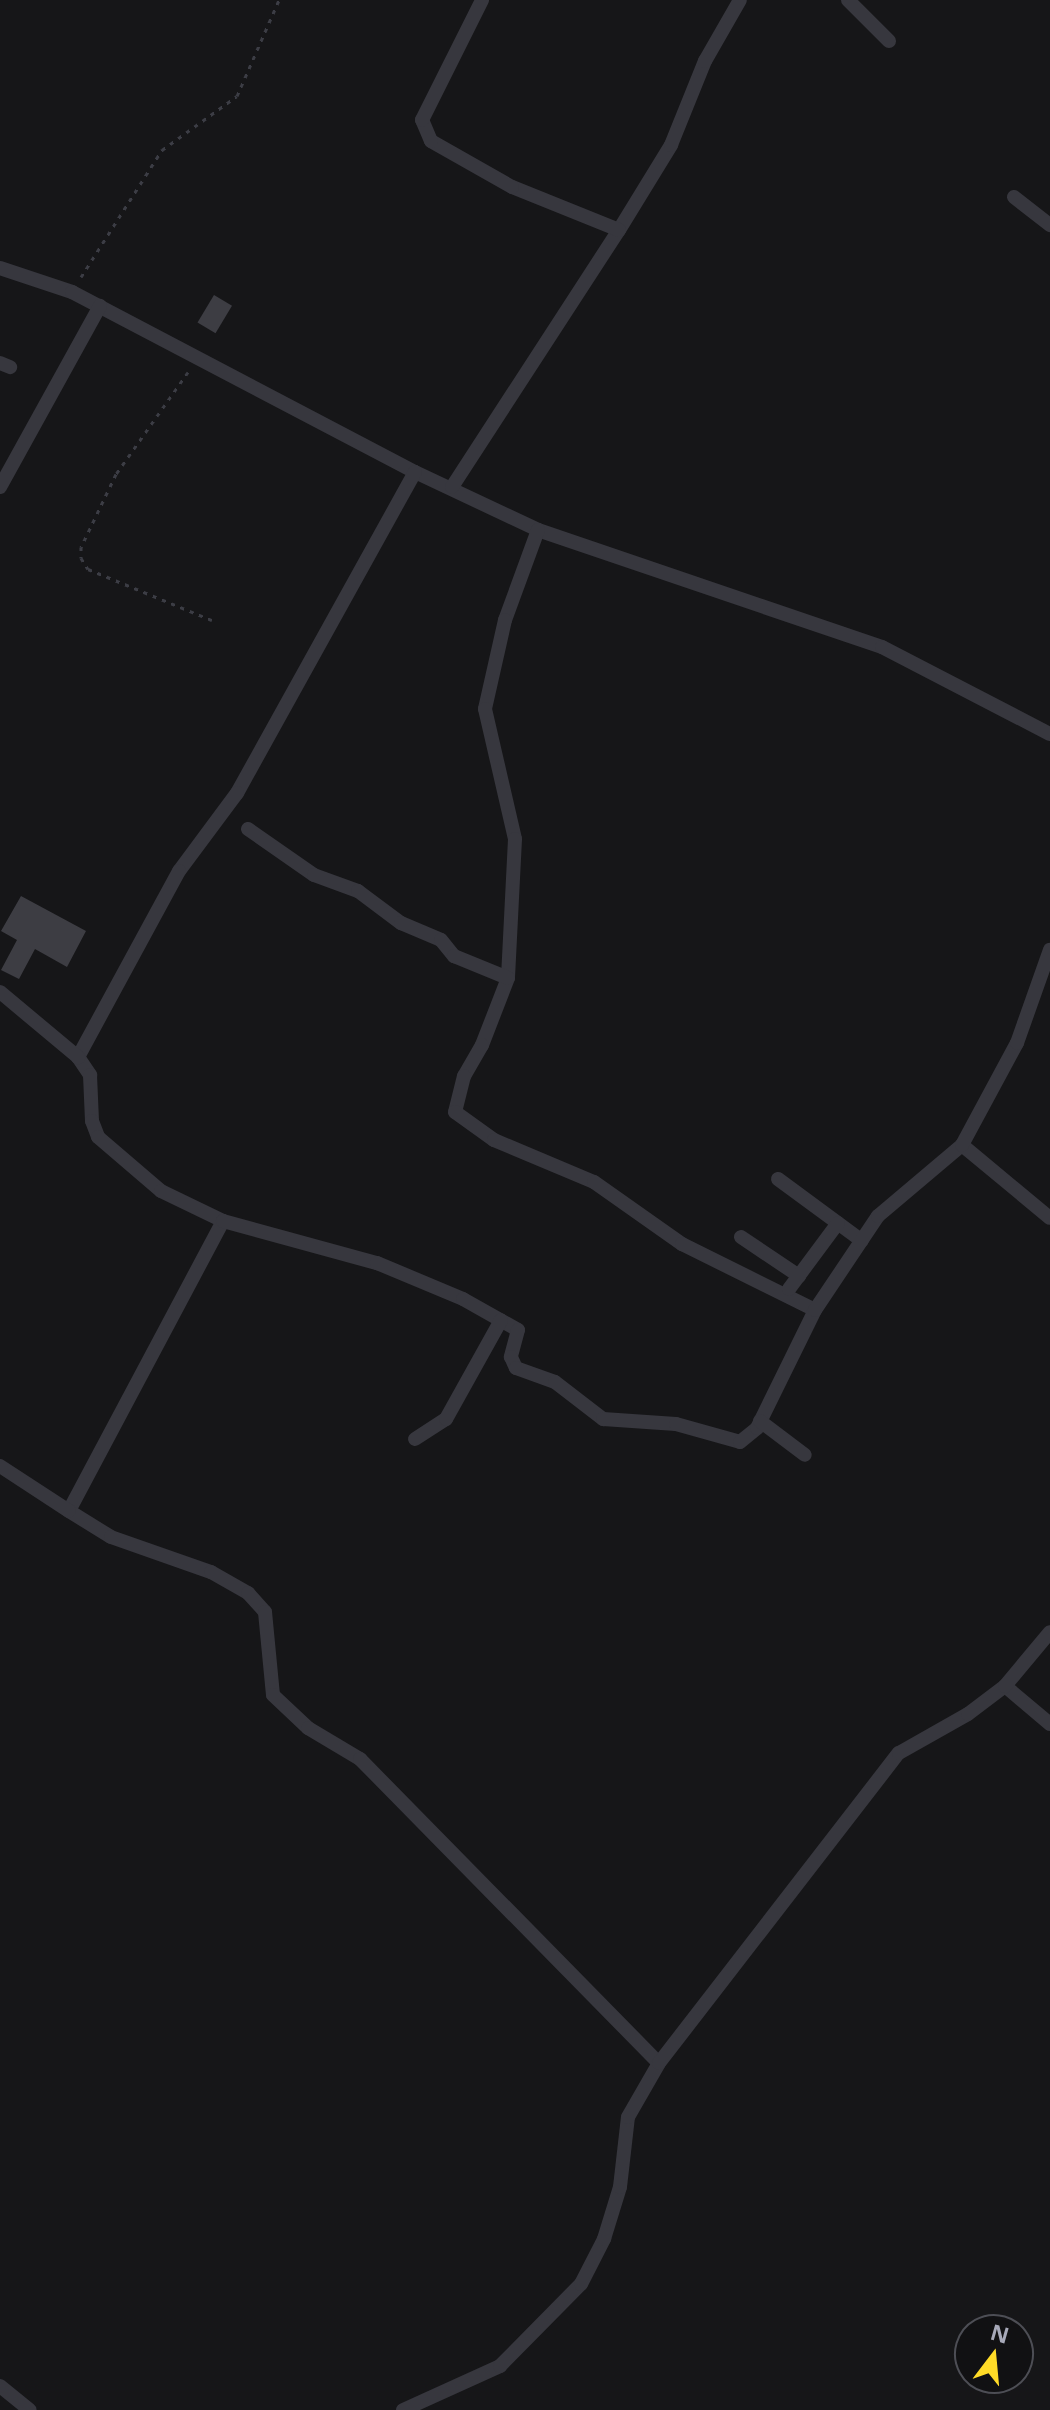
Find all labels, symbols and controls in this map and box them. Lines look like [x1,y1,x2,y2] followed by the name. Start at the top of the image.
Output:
[954,2314,1034,2394] north arrow
[987,2316,1013,2350] text: N

